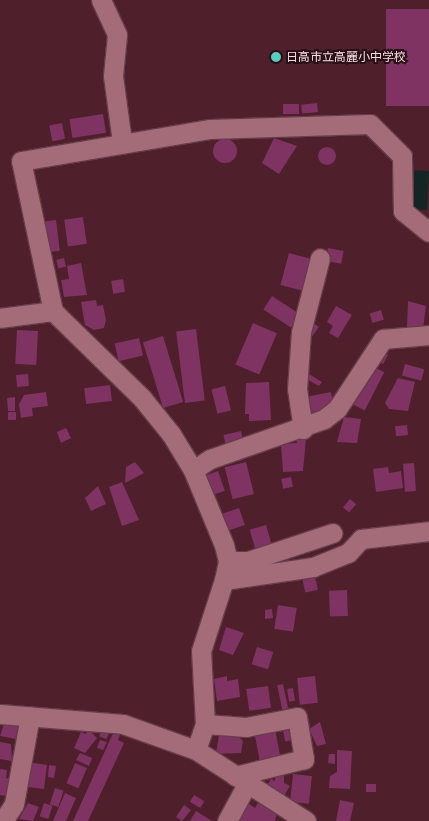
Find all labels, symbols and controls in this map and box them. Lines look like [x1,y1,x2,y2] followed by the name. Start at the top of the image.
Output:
[286,50,406,64] place label: 日高市立高麗小中学校
[270,51,282,63] marker: 日高市立高麗小中学校

